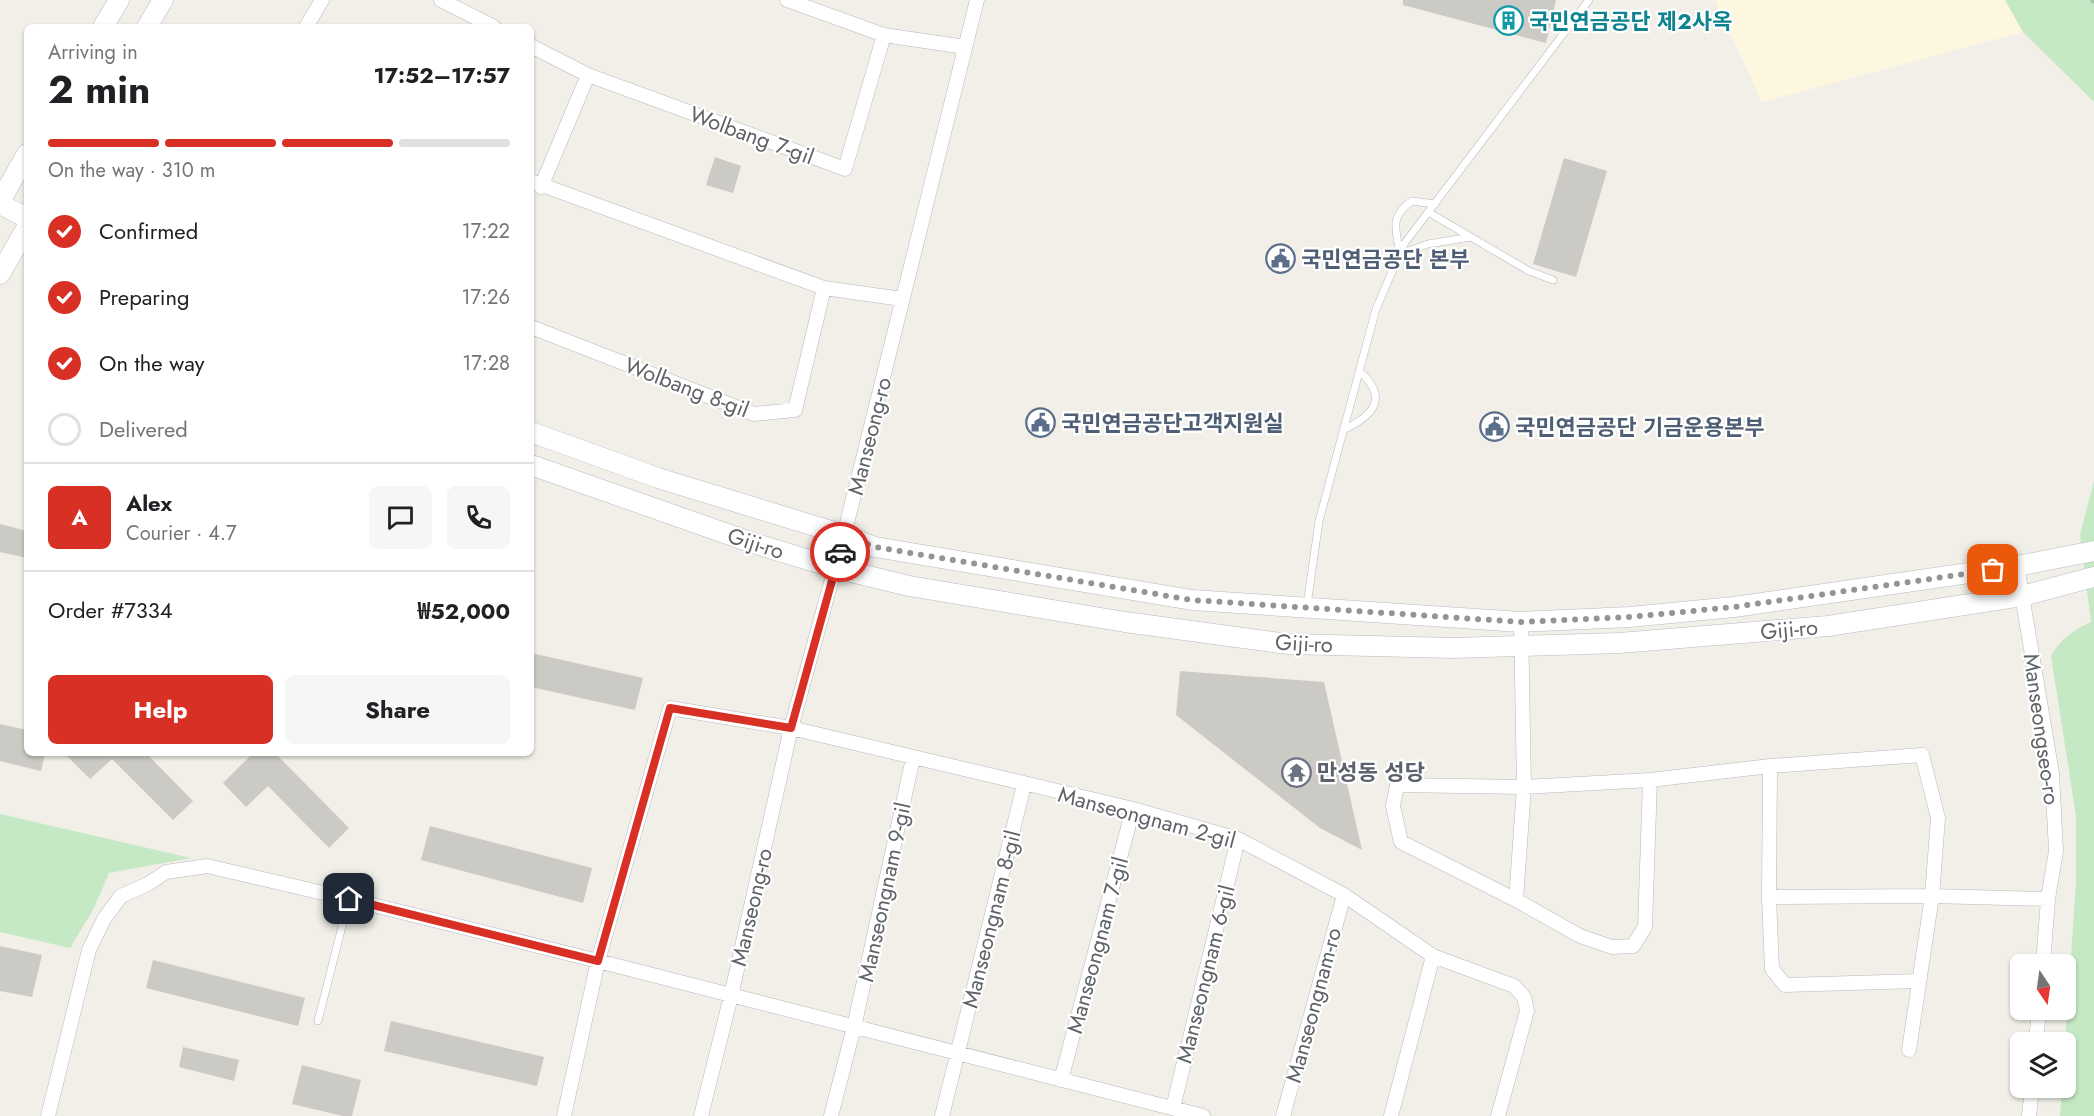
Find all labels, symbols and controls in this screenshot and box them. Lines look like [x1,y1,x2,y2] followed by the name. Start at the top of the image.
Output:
[1492,5,1524,37] building icon: 국민연금공단 제2사옥
[1529,5,1732,37] place label: 국민연금공단 제2사옥
[48,38,138,67] text: Arriving in
[374,59,510,91] text: 17:52–17:57
[48,61,150,118] text: 2 min
[685,98,819,172] street label: Wolbang 7-gil
[48,156,215,185] text: On the way · 310 m
[48,215,81,248] icon: check
[99,215,198,247] text: Confirmed
[462,217,510,246] text: 17:22
[1264,243,1296,275] public building icon: 국민연금공단 본부
[1301,243,1470,275] place label: 국민연금공단 본부
[48,281,81,314] icon: check
[99,281,190,313] text: Preparing
[462,283,510,312] text: 17:26
[48,347,81,380] icon: check
[99,347,204,379] text: On the way
[462,349,510,378] text: 17:28
[620,349,754,425] street label: Wolbang 8-gil
[839,374,899,498] street label: Manseong-ro
[1024,407,1056,439] public building icon: 국민연금공단고객지원실
[1061,407,1284,439] place label: 국민연금공단고객지원실
[1478,411,1510,443] public building icon: 국민연금공단 기금운용본부
[1515,411,1764,443] place label: 국민연금공단 기금운용본부
[99,413,188,445] text: Delivered
[369,486,432,549] button: chat
[447,486,510,549] button: phone
[126,487,172,519] text: Alex
[71,501,88,533] text: A
[126,519,237,548] text: Courier · 4.7
[724,519,788,567] street label: Giji-ro
[810,522,870,582] courier
[824,536,857,569] icon: car
[1967,544,2018,595] pin
[1976,553,2009,586] icon: bag
[48,594,173,626] text: Order #7334
[418,595,510,627] text: ₩52,000
[1759,611,1819,647] street label: Giji-ro
[1274,626,1334,660] street label: Giji-ro
[2016,651,2068,807] street label: Manseongseo-ro
[48,675,273,744] button: Help
[285,675,510,744] button: Share
[1280,756,1312,788] temple icon: 만성동 성당
[1317,756,1425,788] place label: 만성동 성당
[1055,778,1239,856] street label: Manseongnam 2-gil
[849,799,919,985] street label: Manseongnam 9-gil
[953,827,1029,1011] street label: Manseongnam 8-gil
[722,845,780,969] street label: Manseong-ro
[1058,853,1136,1037] street label: Manseongnam 7-gil
[323,873,374,924] pin
[1167,881,1243,1067] street label: Manseongnam 6-gil
[332,882,365,915] icon: home
[1277,924,1349,1086] street label: Manseongnam-ro
[2010,954,2076,1020] north arrow
[2010,954,2076,1098] map controls
[2010,1032,2076,1098] button: layers

